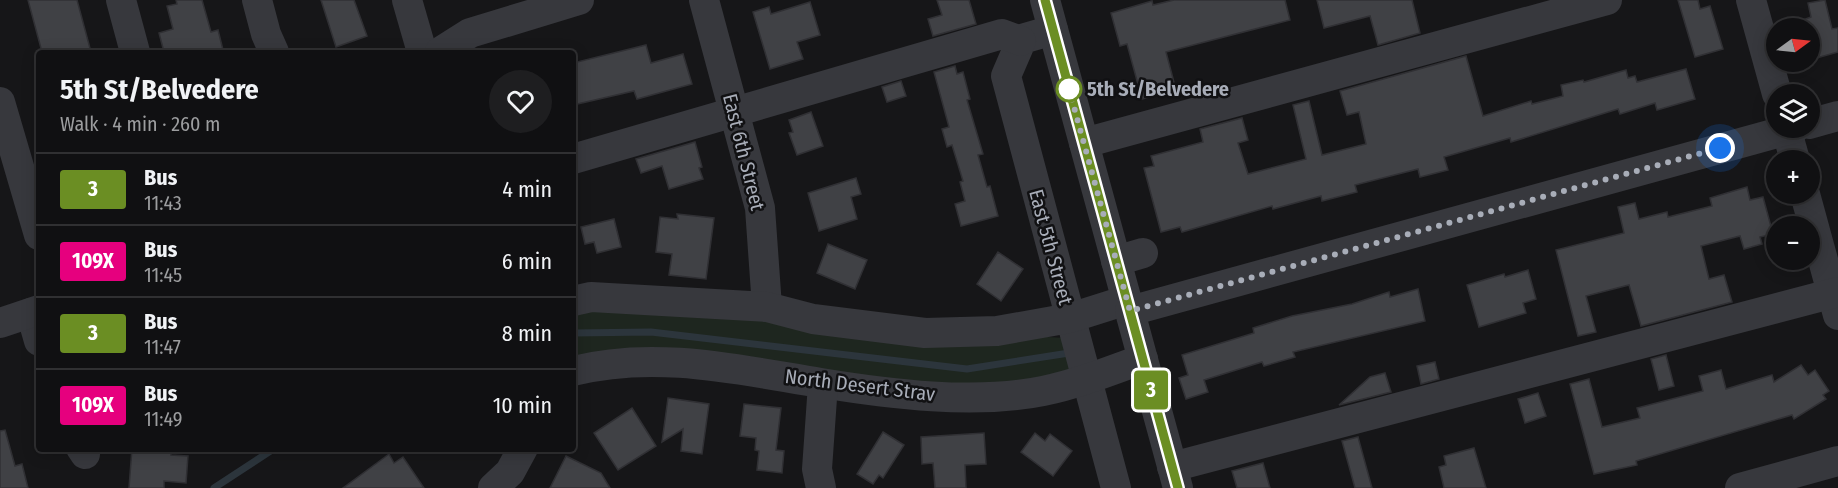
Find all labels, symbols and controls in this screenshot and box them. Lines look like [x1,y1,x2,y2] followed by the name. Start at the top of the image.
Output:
[1766,18,1820,72] north arrow
[1766,18,1820,270] map controls
[489,70,552,133] button: heart
[60,73,259,106] text: 5th St/Belvedere
[1056,76,1082,102] marker: 5th St/Belvedere
[1087,77,1229,101] place label: 5th St/Belvedere
[1766,84,1820,138] button: layers
[718,91,770,213] street label: East 6th Street
[60,112,220,136] text: Walk · 4 min · 260 m
[1705,133,1735,163] your location
[1766,150,1820,204] button: +
[144,164,177,191] text: Bus
[88,176,98,202] text: 3
[502,176,552,203] text: 4 min
[1024,187,1078,308] street label: East 5th Street
[144,191,182,215] text: 11:43
[1766,216,1820,270] button: −
[144,236,177,263] text: Bus
[72,248,114,274] text: 109X
[502,248,552,275] text: 6 min
[144,263,182,287] text: 11:45
[144,308,177,335] text: Bus
[88,320,98,346] text: 3
[502,320,552,347] text: 8 min
[144,335,181,359] text: 11:47
[784,364,936,406] street label: North Desert Strav
[1132,370,1170,410] line badge: 3
[1146,377,1156,403] text: 3
[144,380,177,407] text: Bus
[72,392,114,418] text: 109X
[493,392,552,419] text: 10 min
[144,407,183,431] text: 11:49

